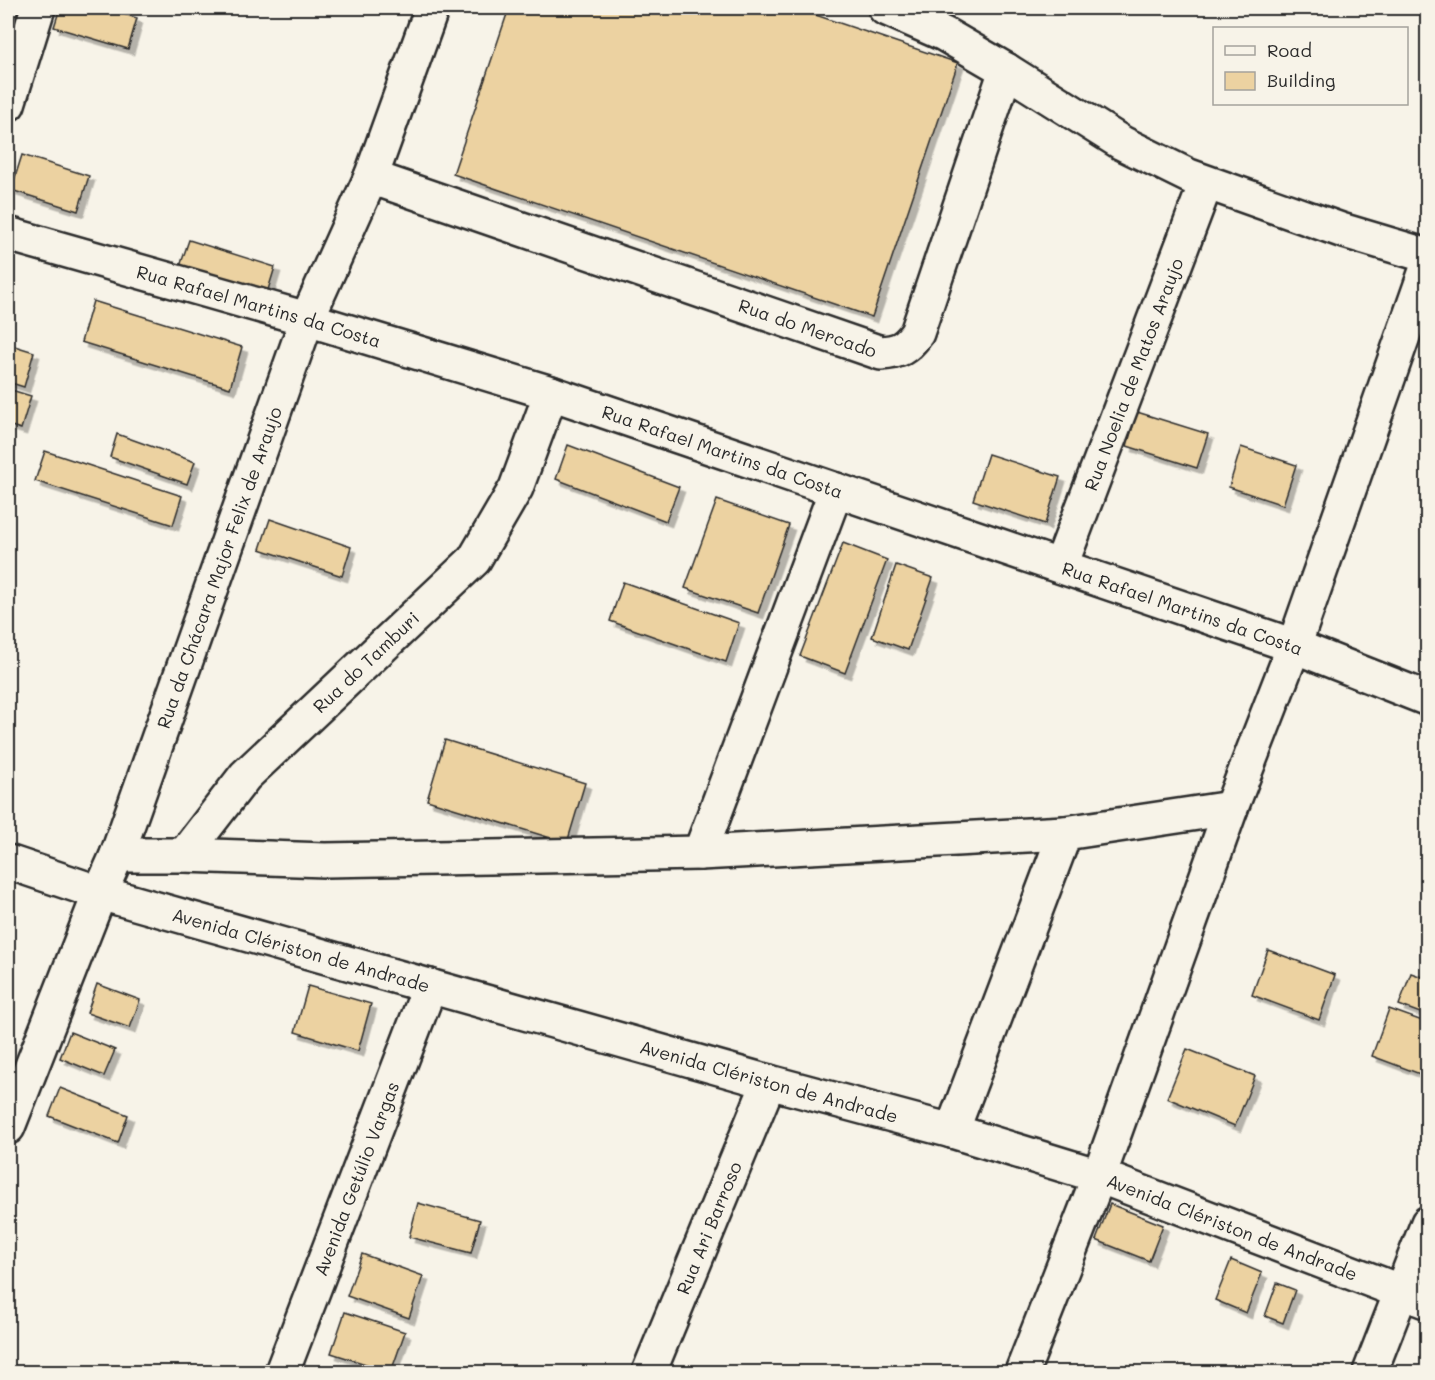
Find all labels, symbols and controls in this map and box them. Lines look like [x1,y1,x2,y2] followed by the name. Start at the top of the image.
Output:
[1213,27,1408,105] legend
[1267,38,1312,62] text: Road
[1267,68,1335,92] text: Building
[1078,254,1189,494] street label: Rua Noelia de Matos Araujo
[134,259,384,353] street label: Rua Rafael Martins da Costa
[735,293,880,363] street label: Rua do Mercado
[599,399,846,504] street label: Rua Rafael Martins da Costa
[151,403,287,732] street label: Rua da Chácara Major Felix de Araujo
[1059,556,1307,660] street label: Rua Rafael Martins da Costa
[308,606,424,718] street label: Rua do Tamburi
[170,902,433,998] street label: Avenida Clériston de Andrade
[637,1034,901,1128] street label: Avenida Clériston de Andrade
[308,1078,404,1279] street label: Avenida Getúlio Vargas
[670,1157,747,1298] street label: Rua Ari Barroso
[1103,1168,1361,1286] street label: Avenida Clériston de Andrade

